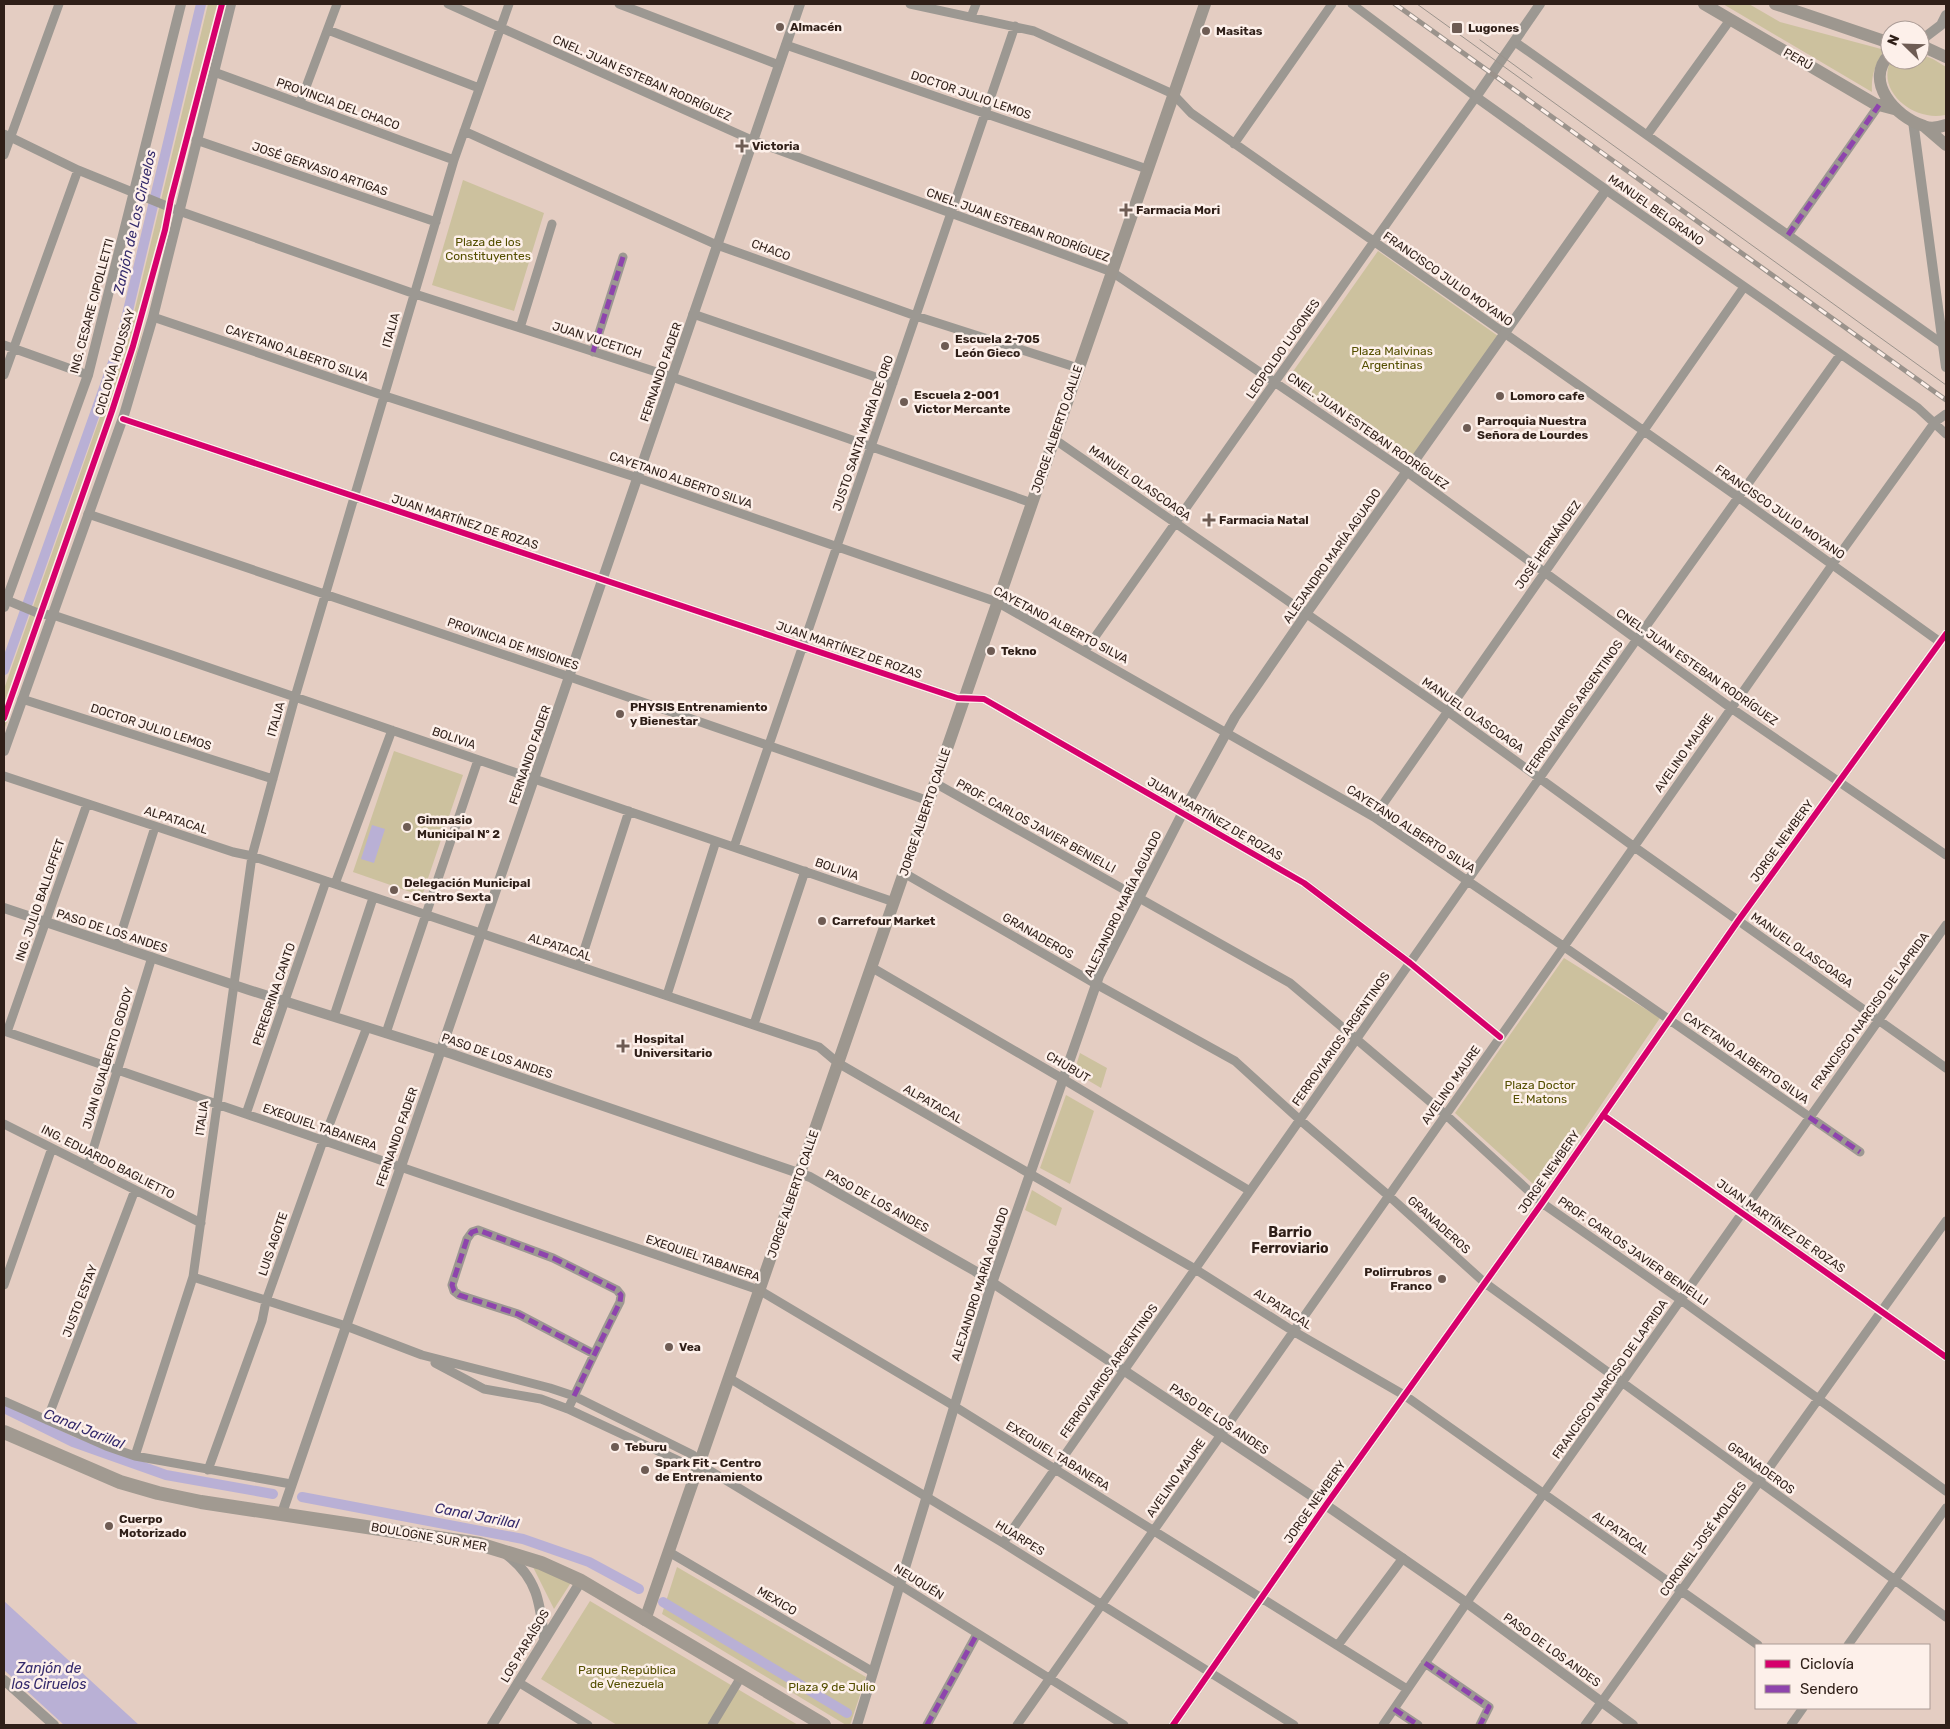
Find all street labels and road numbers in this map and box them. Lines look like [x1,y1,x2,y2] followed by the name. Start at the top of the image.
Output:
[551,32,733,124] street label: CNEL. JUAN ESTEBAN RODRÍGUEZ
[1781,45,1815,73] street label: PERÚ
[909,68,1033,122] street label: DOCTOR JULIO LEMOS
[274,75,402,133] street label: PROVINCIA DEL CHACO
[250,139,390,199] street label: JOSÉ GERVASIO ARTIGAS
[1606,172,1706,248] street label: MANUEL BELGRANO
[924,185,1112,265] street label: CNEL. JUAN ESTEBAN RODRÍGUEZ
[1381,229,1515,329] street label: FRANCISCO JULIO MOYANO
[750,236,792,264] street label: CHACO
[67,237,117,375] street label: ING. CESARE CIPOLLETTI
[1243,297,1323,401] street label: LEOPOLDO LUGONES
[92,307,138,417] street label: CICLOVÍA HOUSSAY
[379,311,403,349] street label: ITALIA
[551,319,643,361] street label: JUAN VUCETICH
[637,320,685,424] street label: FERNANDO FADER
[223,322,371,384] street label: CAYETANO ALBERTO SILVA
[830,353,896,513] street label: JUSTO SANTA MARÍA DE ORO
[1029,363,1085,495] street label: JORGE ALBERTO CALLE
[1285,370,1451,492] street label: CNEL. JUAN ESTEBAN RODRÍGUEZ
[1086,443,1194,523] street label: MANUEL OLASCOAGA
[607,449,755,511] street label: CAYETANO ALBERTO SILVA
[1713,462,1847,562] street label: FRANCISCO JULIO MOYANO
[1280,486,1384,626] street label: ALEJANDRO MARÍA AGUADO
[390,492,540,552] street label: JUAN MARTÍNEZ DE ROZAS
[1512,498,1584,592] street label: JOSÉ HERNÁNDEZ
[991,583,1131,667] street label: CAYETANO ALBERTO SILVA
[1614,606,1780,728] street label: CNEL. JUAN ESTEBAN RODRÍGUEZ
[445,615,581,673] street label: PROVINCIA DE MISIONES
[774,618,924,682] street label: JUAN MARTÍNEZ DE ROZAS
[1522,637,1626,777] street label: FERROVIARIOS ARGENTINOS
[1419,675,1527,755] street label: MANUEL OLASCOAGA
[264,700,288,738] street label: ITALIA
[89,701,213,753] street label: DOCTOR JULIO LEMOS
[506,703,554,807] street label: FERNANDO FADER
[1652,711,1716,795] street label: AVELINO MAURE
[430,724,478,752] street label: BOLIVIA
[897,746,953,878] street label: JORGE ALBERTO CALLE
[1145,775,1285,863] street label: JUAN MARTÍNEZ DE ROZAS
[954,776,1118,876] street label: PROF. CARLOS JAVIER BENIELLI
[1344,782,1478,876] street label: CAYETANO ALBERTO SILVA
[1748,797,1817,885] street label: JORGE NEWBERY
[143,803,210,837] street label: ALPATACAL
[1081,829,1165,979] street label: ALEJANDRO MARÍA AGUADO
[12,837,68,963] street label: ING. JULIO BALLOFFET
[813,855,861,883] street label: BOLIVIA
[54,906,170,956] street label: PASO DE LOS ANDES
[1000,910,1076,962] street label: GRANADEROS
[1748,910,1856,990] street label: MANUEL OLASCOAGA
[1808,929,1932,1093] street label: FRANCISCO NARCISO DE LAPRIDA
[527,930,594,964] street label: ALPATACAL
[250,941,298,1047] street label: PEREGRINA CANTO
[1289,969,1393,1109] street label: FERROVIARIOS ARGENTINOS
[80,985,136,1131] street label: JUAN GUALBERTO GODOY
[1680,1009,1812,1107] street label: CAYETANO ALBERTO SILVA
[440,1030,554,1082] street label: PASO DE LOS ANDES
[1419,1043,1483,1127] street label: AVELINO MAURE
[1044,1049,1092,1085] street label: CHUBUT
[901,1081,965,1127] street label: ALPATACAL
[373,1085,421,1189] street label: FERNANDO FADER
[193,1099,211,1137] street label: ITALIA
[261,1101,379,1153] street label: EXEQUIEL TABANERA
[39,1122,177,1202] street label: ING. EDUARDO BAGLIETTO
[765,1128,821,1260] street label: JORGE ALBERTO CALLE
[1515,1128,1583,1216] street label: JORGE NEWBERY
[823,1167,931,1235] street label: PASO DE LOS ANDES
[1714,1176,1848,1276] street label: JUAN MARTÍNEZ DE ROZAS
[1405,1193,1473,1257] street label: GRANADEROS
[1555,1194,1711,1308] street label: PROF. CARLOS JAVIER BENIELLI
[948,1205,1012,1363] street label: ALEJANDRO MARÍA AGUADO
[256,1210,290,1278] street label: LUIS AGOTE
[644,1232,762,1284] street label: EXEQUIEL TABANERA
[60,1262,100,1339] street label: JUSTO ESTAY
[1251,1286,1315,1333] street label: ALPATACAL
[1549,1297,1671,1461] street label: FRANCISCO NARCISO DE LAPRIDA
[1057,1301,1161,1441] street label: FERROVIARIOS ARGENTINOS
[1167,1381,1271,1457] street label: PASO DE LOS ANDES
[1003,1418,1113,1494] street label: EXEQUIEL TABANERA
[1144,1436,1208,1520] street label: AVELINO MAURE
[1725,1439,1797,1497] street label: GRANADEROS
[1281,1458,1349,1546] street label: JORGE NEWBERY
[1657,1479,1749,1599] street label: CORONEL JOSÉ MOLDES
[1590,1508,1652,1558] street label: ALPATACAL
[993,1517,1047,1559] street label: HUARPES
[370,1520,488,1554] street label: BOULOGNE SUR MER
[891,1561,947,1603] street label: NEUQUÉN
[755,1584,799,1618] street label: MEXICO
[498,1607,552,1685] street label: LOS PARAÍSOS
[1501,1610,1603,1690] street label: PASO DE LOS ANDES

